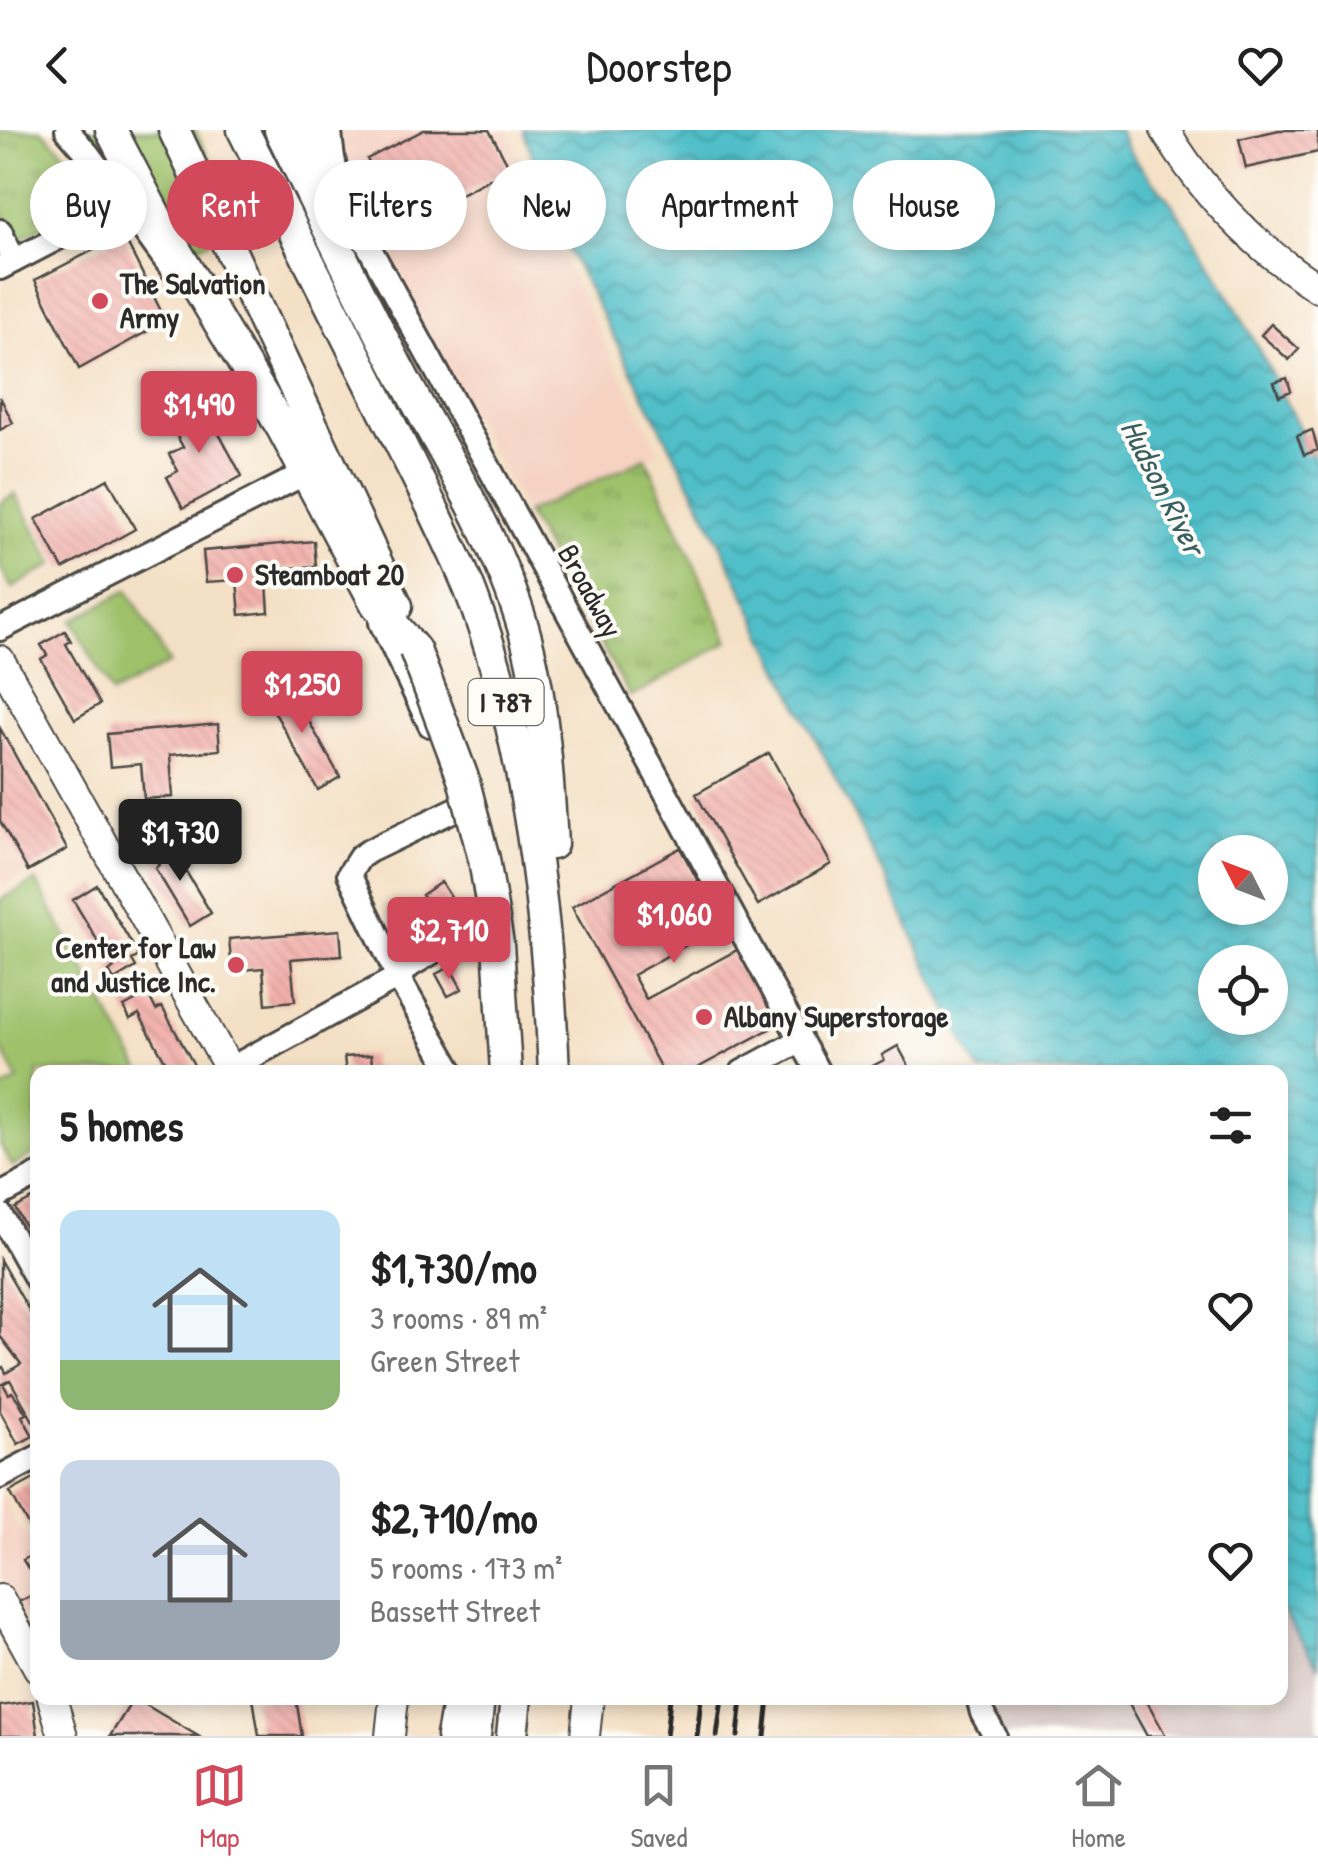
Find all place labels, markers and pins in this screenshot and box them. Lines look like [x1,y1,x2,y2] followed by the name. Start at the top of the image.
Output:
[119,263,265,338] place label: The Salvation Army
[89,290,111,312] marker: The Salvation Army
[118,371,280,456] pin: $1,490
[255,554,404,594] place label: Steamboat 20
[224,564,246,586] marker: Steamboat 20
[221,651,383,736] pin: $1,250
[99,799,261,884] pin: $1,730
[593,881,755,966] pin: $1,060
[368,897,530,982] pin: $2,710
[51,927,216,1001] place label: Center for Law and Justice Inc.
[225,954,247,976] marker: Center for Law and Justice Inc.
[724,996,949,1037] place label: Albany Superstorage
[693,1006,715,1028] marker: Albany Superstorage

